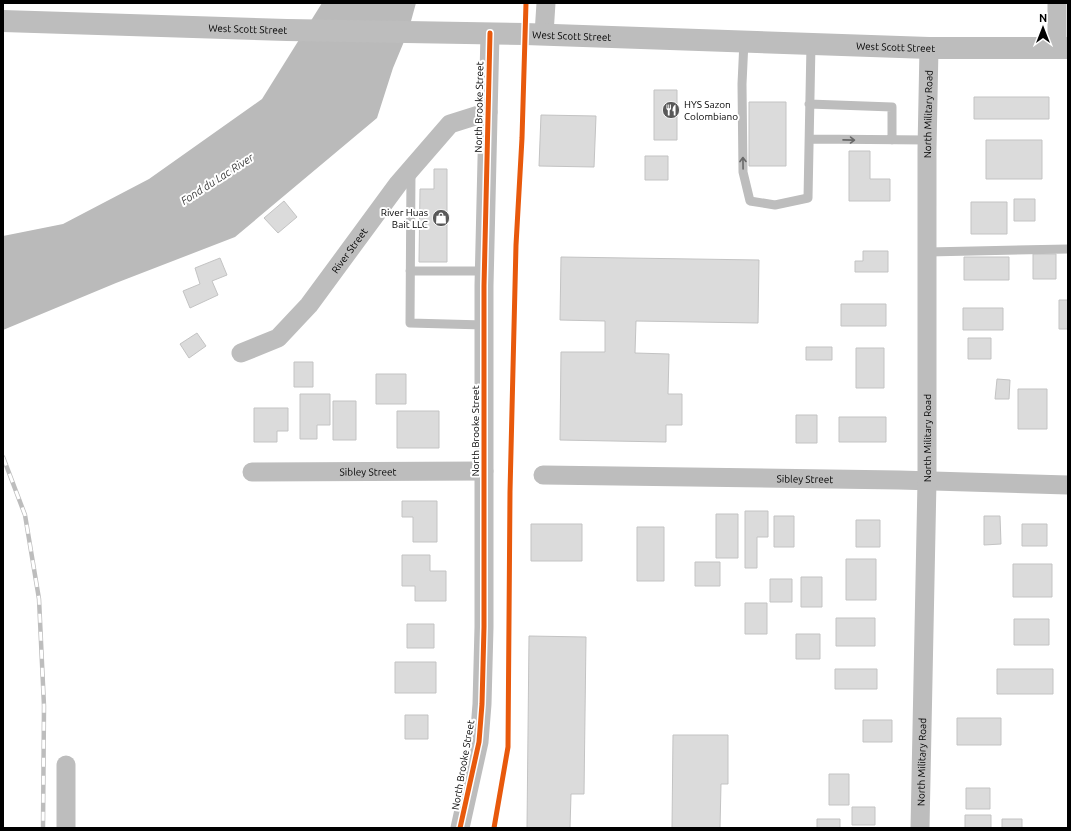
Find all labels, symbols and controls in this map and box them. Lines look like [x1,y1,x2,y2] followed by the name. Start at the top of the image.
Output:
[1023,8,1063,48] north arrow
[1039,12,1047,24] text: N
[208,22,288,36] street label: West Scott Street
[532,29,612,42] street label: West Scott Street
[856,40,935,54] street label: West Scott Street
[473,61,485,153] street label: North Brooke Street
[921,70,934,158] street label: North Military Road
[684,99,738,122] place label: HYS Sazon Colombiano
[661,100,681,120] restaurant icon: HYS Sazon Colombiano
[842,136,855,144] one-way arrow
[179,151,256,207] water label: Fond du Lac River
[739,157,747,170] one-way arrow
[381,207,428,230] place label: River Huas Bait LLC
[431,208,451,228] shop icon: River Huas Bait LLC
[329,226,369,275] street label: River Street
[470,385,481,477] street label: North Brooke Street
[922,394,933,482] street label: North Military Road
[340,466,396,477] street label: Sibley Street
[777,473,834,485] street label: Sibley Street
[915,718,928,806] street label: North Military Road
[450,719,476,811] street label: North Brooke Street

